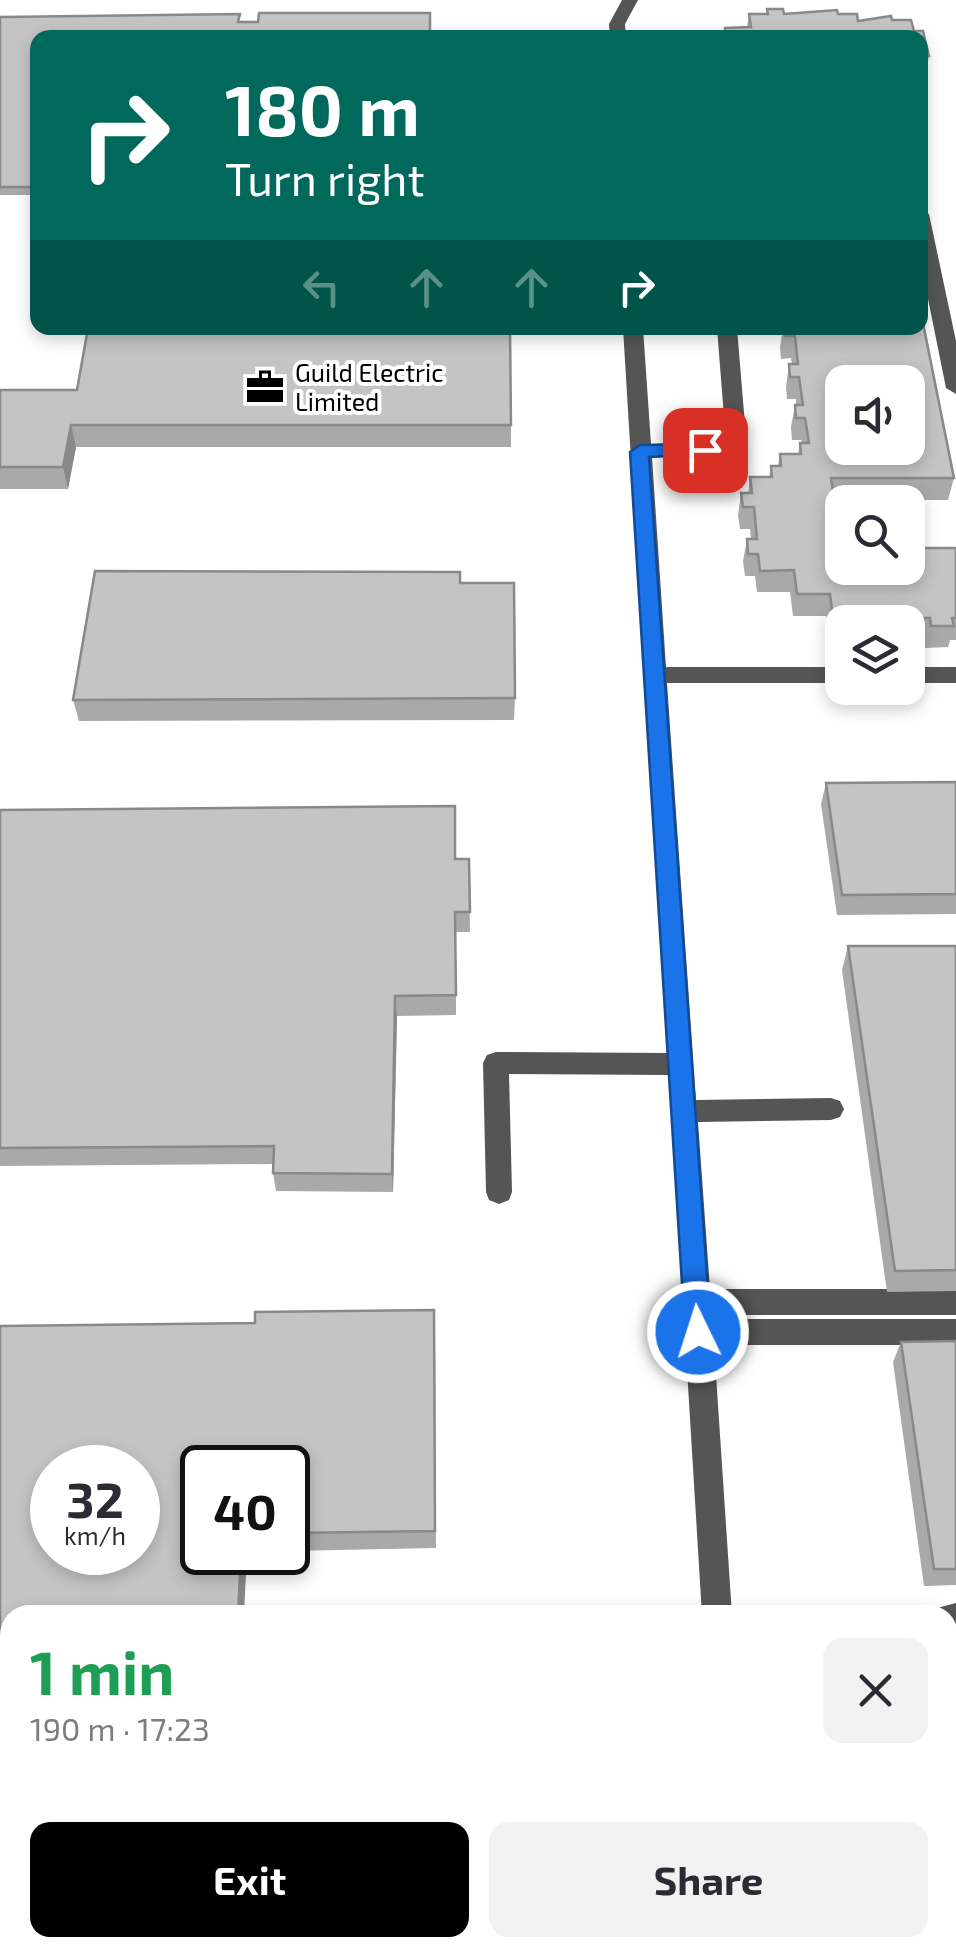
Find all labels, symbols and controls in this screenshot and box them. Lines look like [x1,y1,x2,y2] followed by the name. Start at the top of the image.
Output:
[225,66,420,150] text: 180 m
[60,70,190,200] icon: right
[225,151,425,205] text: Turn right
[294,260,349,315] icon: left
[399,260,454,315] icon: ahead
[504,260,559,315] icon: ahead
[609,260,664,315] icon: right
[295,357,444,416] place label: Guild Electric Limited
[825,365,925,705] map controls
[825,365,925,465] button: sound
[244,366,286,408] office icon: Guild Electric Limited
[663,408,748,493] pin
[678,423,733,478] icon: arrive
[825,485,925,585] button: search
[825,605,925,705] button: layers
[646,1280,750,1384] position arrow
[180,1445,310,1575] speed limit sign: 40
[66,1468,124,1528] text: 32
[64,1520,126,1550] text: km/h
[30,1635,174,1707] text: 1 min
[823,1638,928,1743] button: close
[30,1709,210,1747] text: 190 m · 17:23
[30,1822,469,1937] button: Exit
[489,1822,928,1937] button: Share

